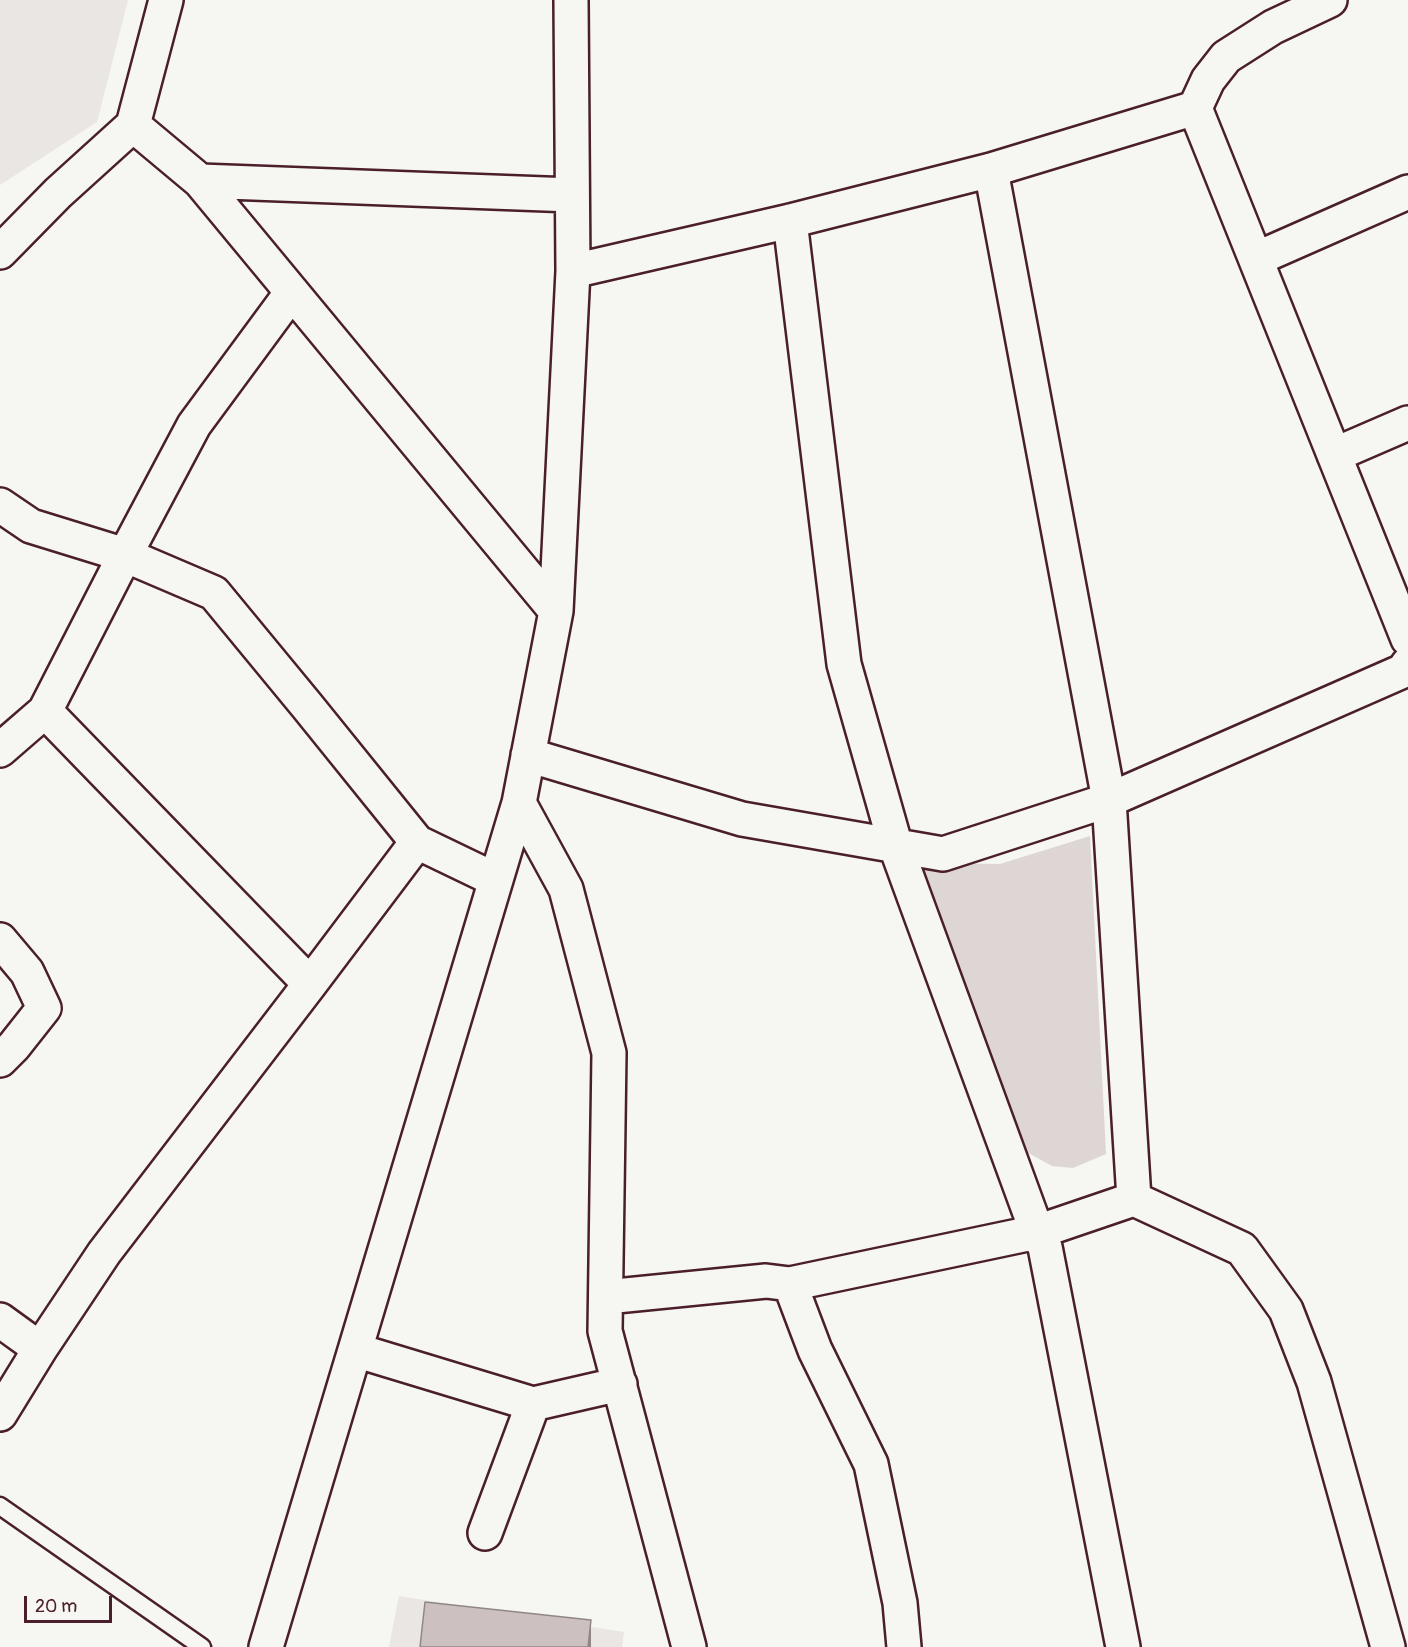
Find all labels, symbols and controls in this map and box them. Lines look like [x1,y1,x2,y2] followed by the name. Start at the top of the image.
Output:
[27,1584,116,1622] scale bar
[35,1595,77,1618] text: 20 m

